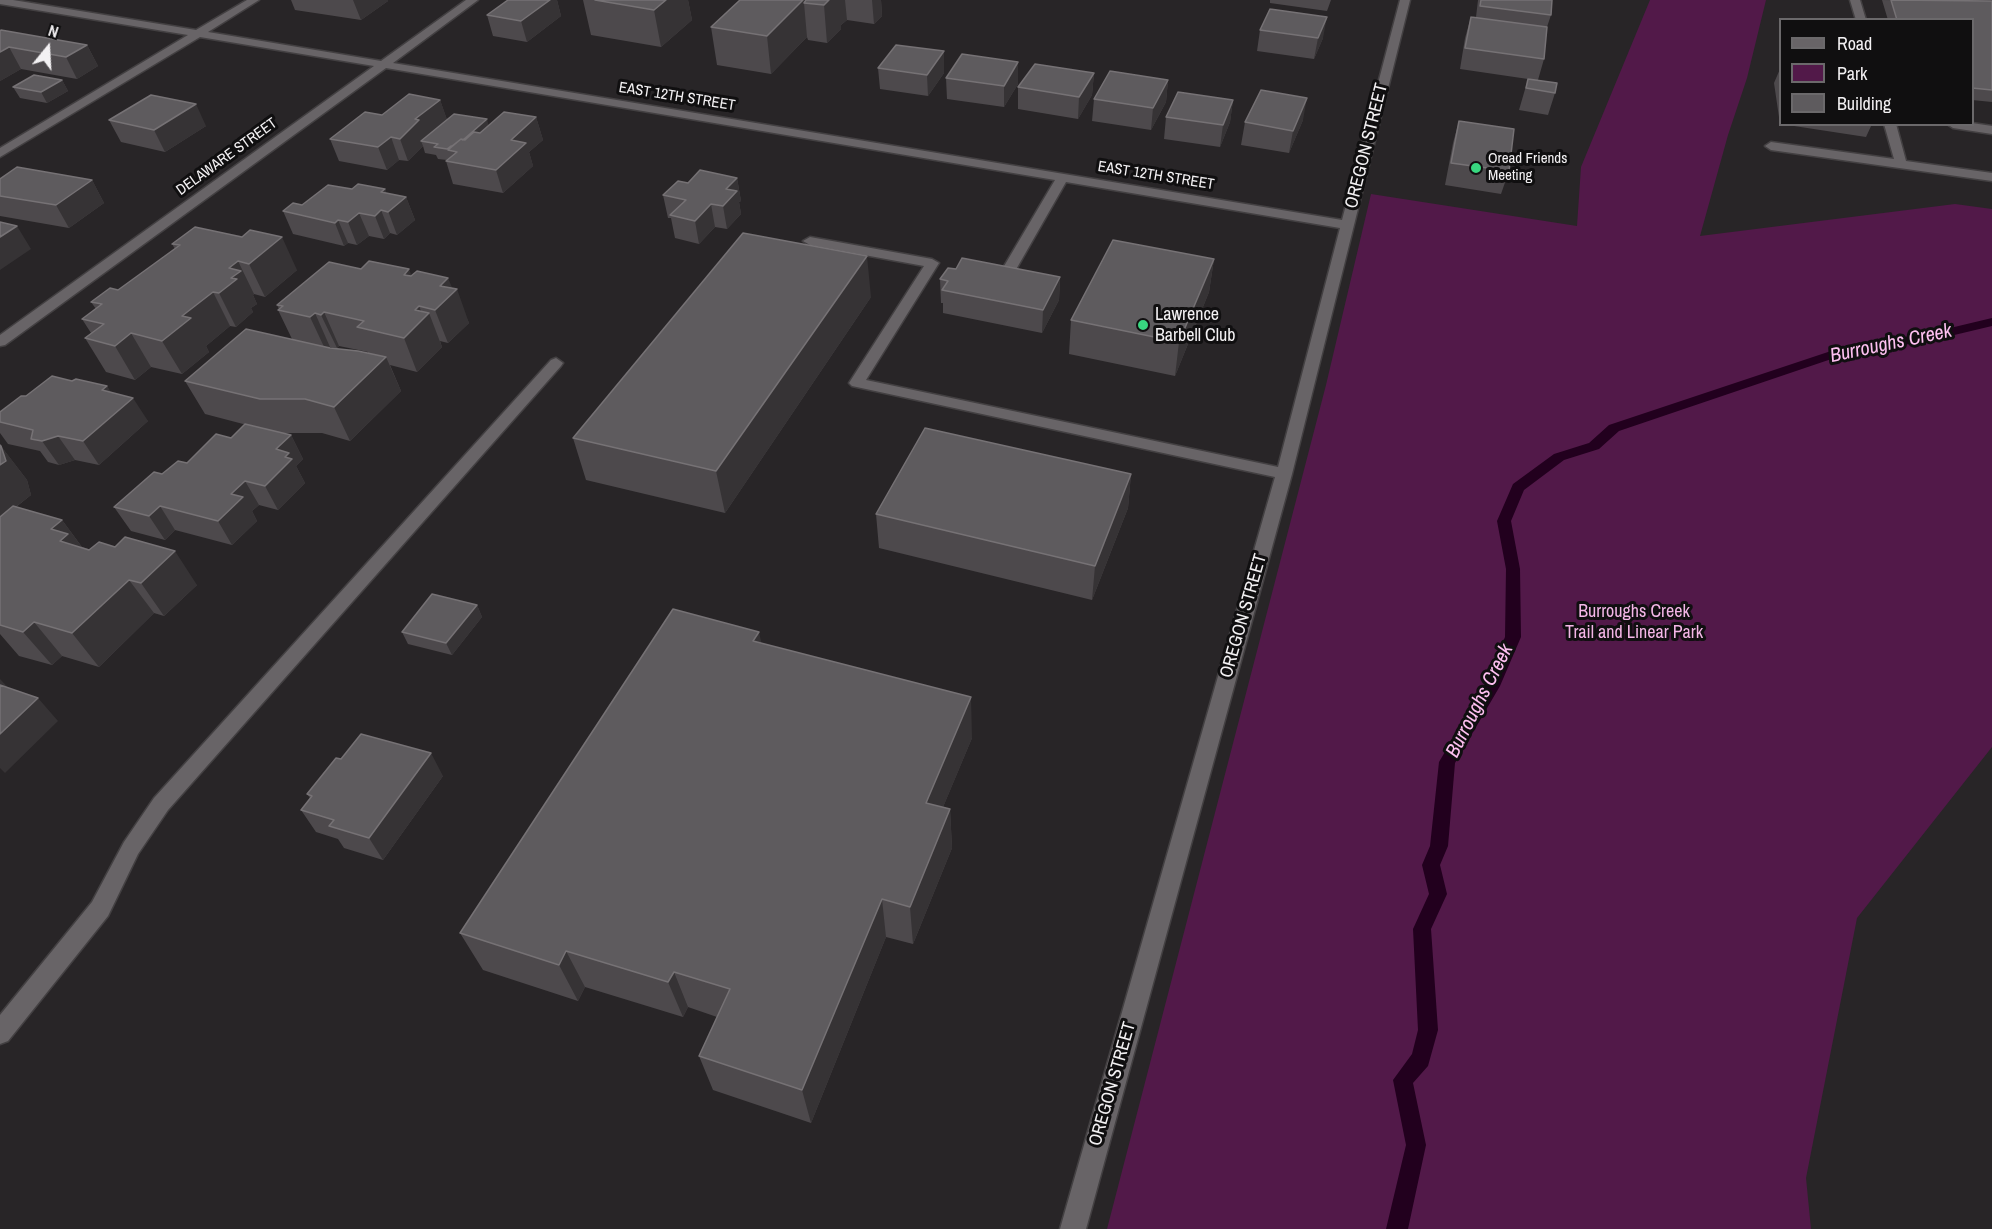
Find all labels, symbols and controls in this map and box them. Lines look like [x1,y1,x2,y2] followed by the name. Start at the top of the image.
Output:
[18,18,78,78] north arrow
[1779,18,1974,126] legend
[46,19,61,43] text: N
[1837,31,1872,56] text: Road
[1837,61,1867,86] text: Park
[618,79,736,115] street label: EAST 12TH STREET
[1341,81,1393,211] street label: OREGON STREET
[1837,91,1891,116] text: Building
[173,114,281,200] street label: DELAWARE STREET
[1488,150,1567,185] place label: Oread Friends Meeting
[1097,158,1215,194] street label: EAST 12TH STREET
[1469,161,1483,175] marker: Oread Friends Meeting
[1155,304,1235,346] place label: Lawrence Barbell Club
[1136,318,1150,332] marker: Lawrence Barbell Club
[1828,319,1954,369] water label: Burroughs Creek
[1216,552,1272,680] street label: OREGON STREET
[1565,601,1703,644] park label: Burroughs Creek Trail and Linear Park
[1441,640,1519,762] water label: Burroughs Creek
[1085,1020,1141,1148] street label: OREGON STREET

